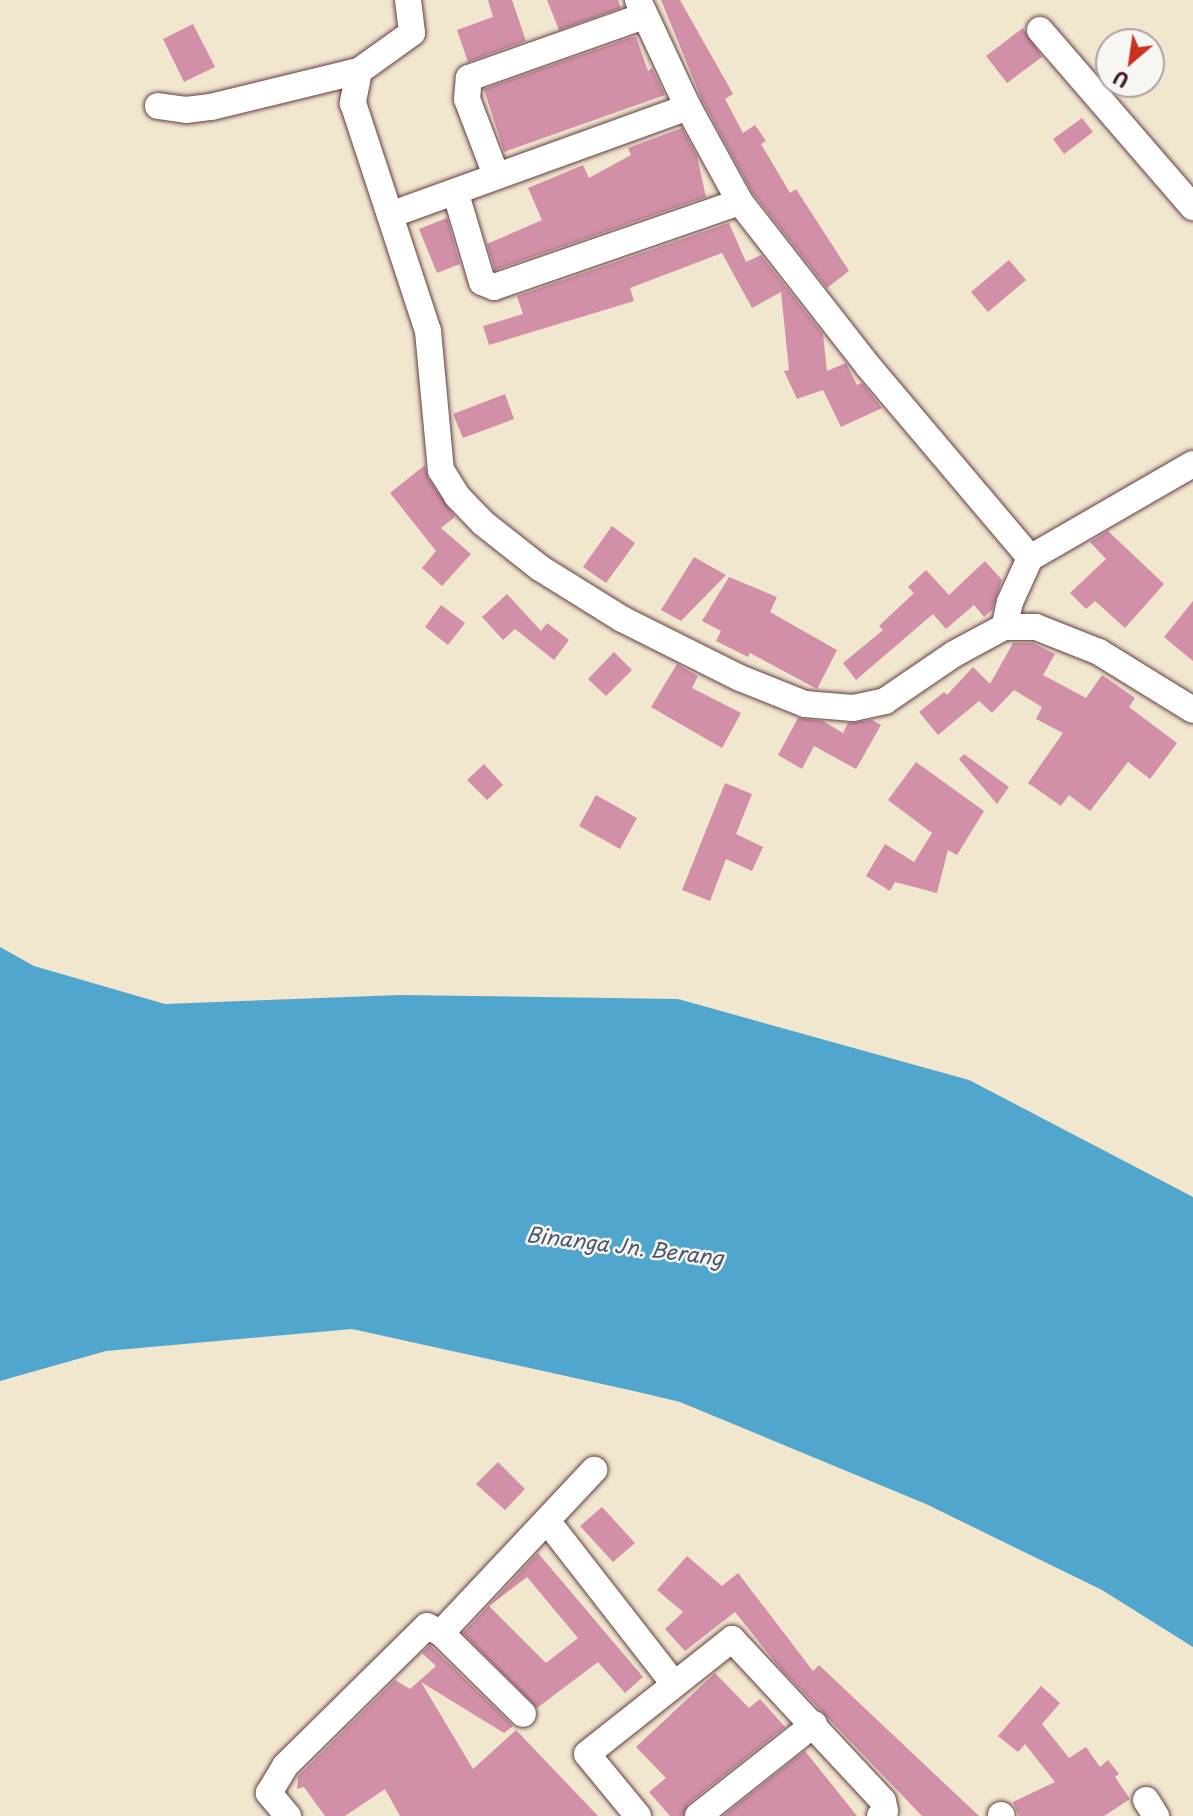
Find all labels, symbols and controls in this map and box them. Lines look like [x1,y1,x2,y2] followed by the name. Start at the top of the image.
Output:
[1095,28,1165,98] north arrow
[1108,64,1134,95] text: U
[524,1220,726,1270] water label: Binanga Jn. Berang

